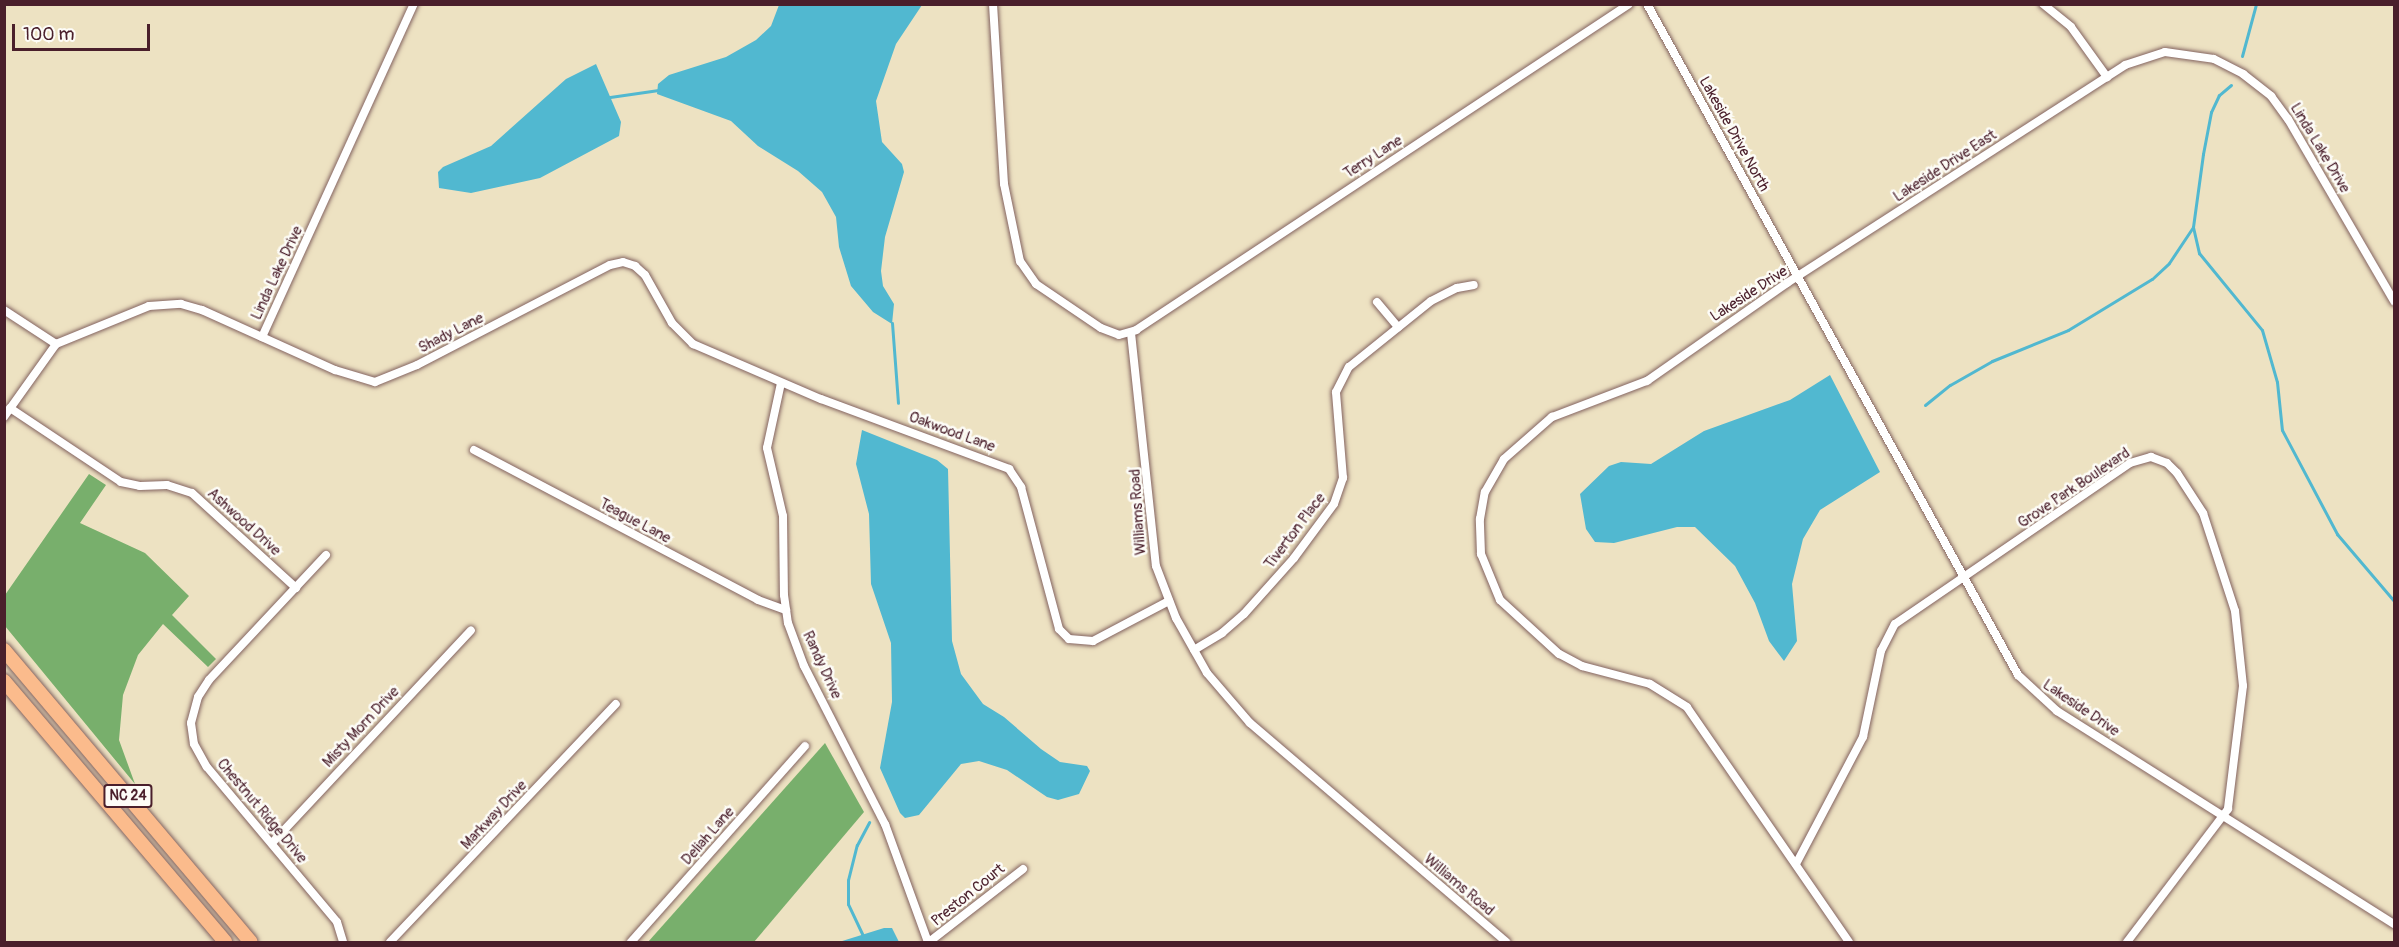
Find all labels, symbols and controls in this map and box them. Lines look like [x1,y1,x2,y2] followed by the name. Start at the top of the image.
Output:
[15,12,153,50] scale bar
[23,23,75,46] text: 100 m
[1695,73,1773,195] street label: Lakeside Drive North
[2286,100,2354,196] street label: Linda Lake Drive
[1890,126,2000,206] street label: Lakeside Drive East
[1340,131,1406,183] street label: Terry Lane
[247,223,307,323] street label: Linda Lake Drive
[1707,262,1791,326] street label: Lakeside Drive
[415,309,487,357] street label: Shady Lane
[906,408,998,456] street label: Oakwood Lane
[2015,444,2133,532] street label: Grove Park Boulevard
[1126,468,1150,556] street label: Williams Road
[204,484,284,560] street label: Ashwood Drive
[1261,489,1329,573] street label: Tiverton Place
[596,495,674,547] street label: Teague Lane
[798,628,846,702] street label: Randy Drive
[2039,676,2123,740] street label: Lakeside Drive
[319,683,403,771] street label: Misty Morn Drive
[213,755,311,867] street label: Chestnut Ridge Drive
[457,777,531,853] street label: Markway Drive
[102,785,154,807] road number: NC 24
[678,803,738,869] street label: Deliah Lane
[1420,850,1498,920] street label: Williams Road
[928,860,1008,930] street label: Preston Court

